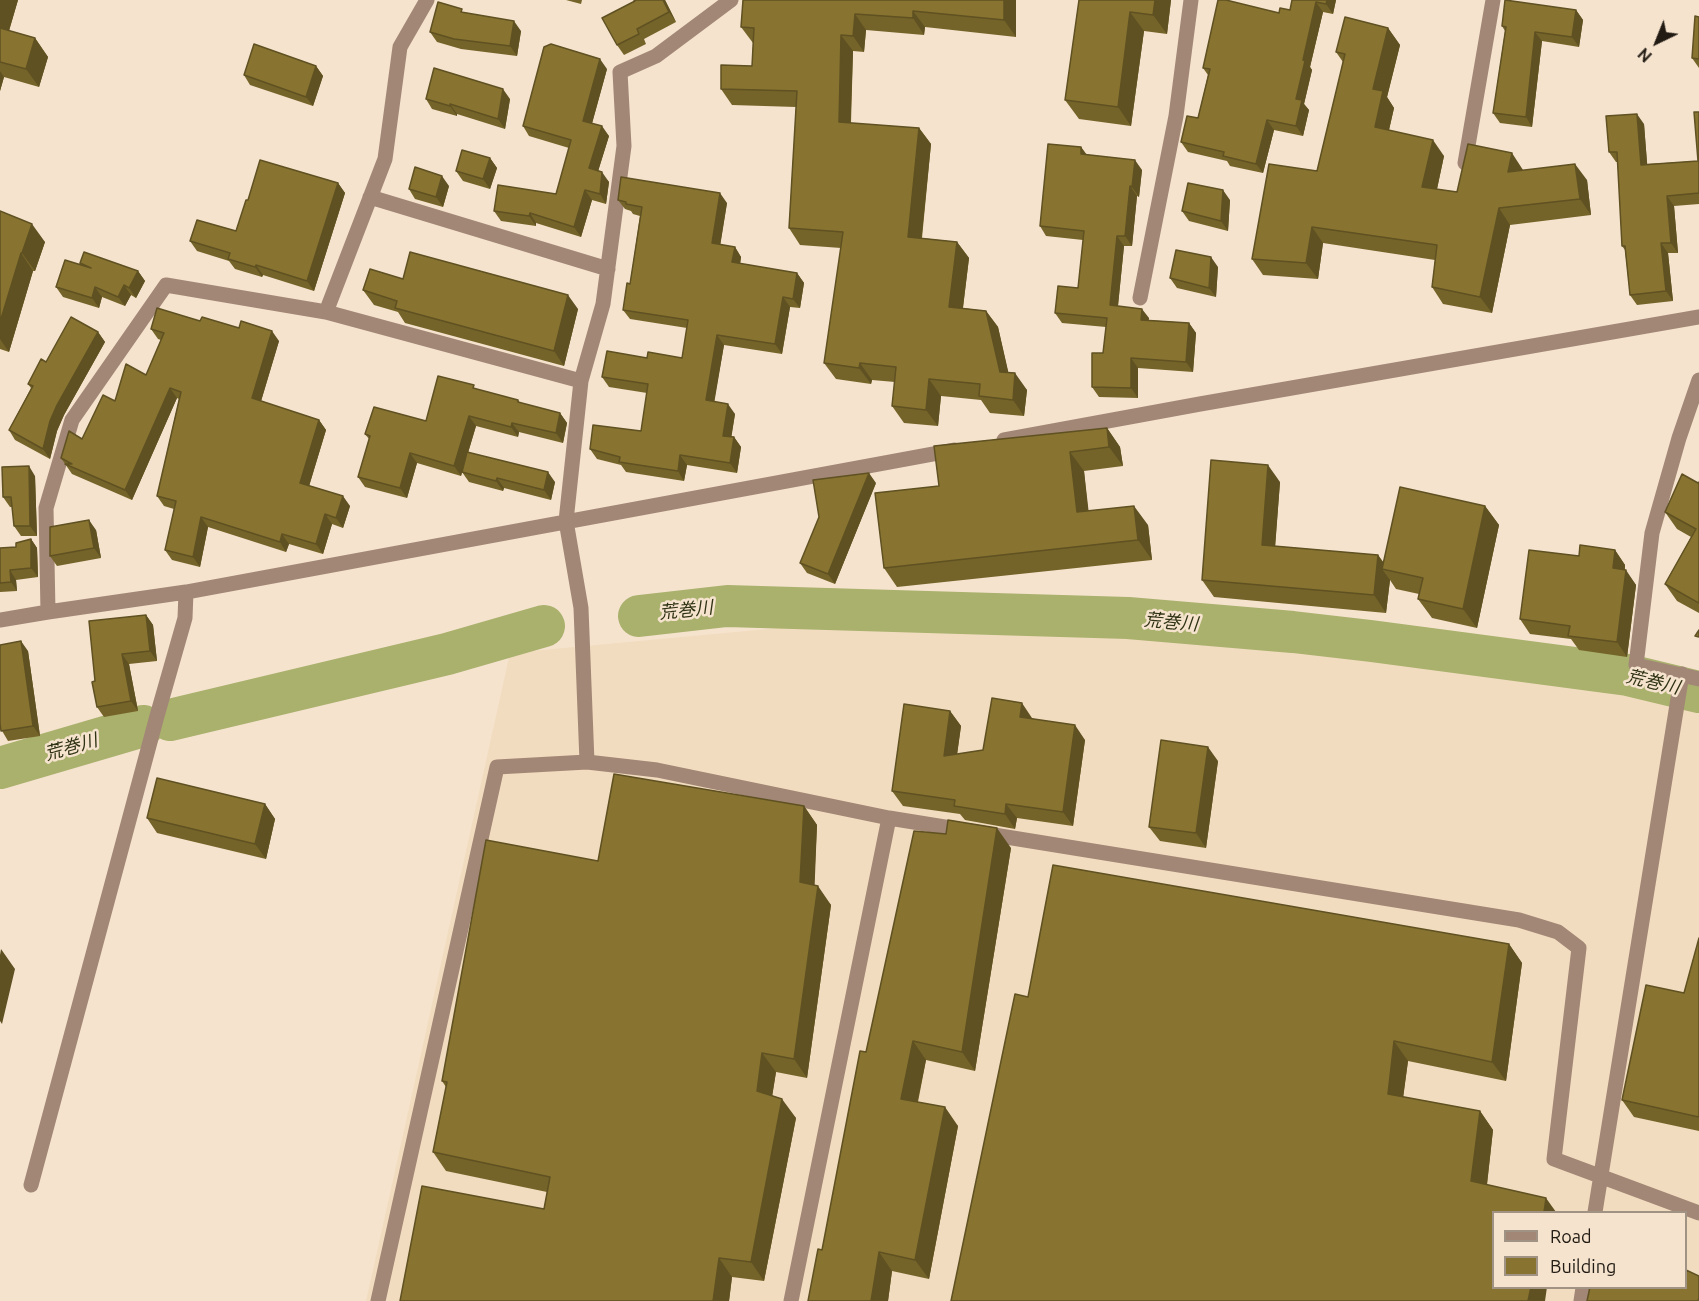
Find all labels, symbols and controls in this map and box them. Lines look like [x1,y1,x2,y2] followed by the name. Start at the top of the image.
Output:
[1627,12,1687,72] north arrow
[1634,45,1655,66] text: N
[658,596,714,624] water label: 荒巻川
[1143,609,1199,635] water label: 荒巻川
[1624,665,1682,699] water label: 荒巻川
[42,729,100,765] water label: 荒巻川
[1492,1211,1687,1289] legend
[1550,1226,1592,1246] text: Road
[1550,1256,1616,1276] text: Building

